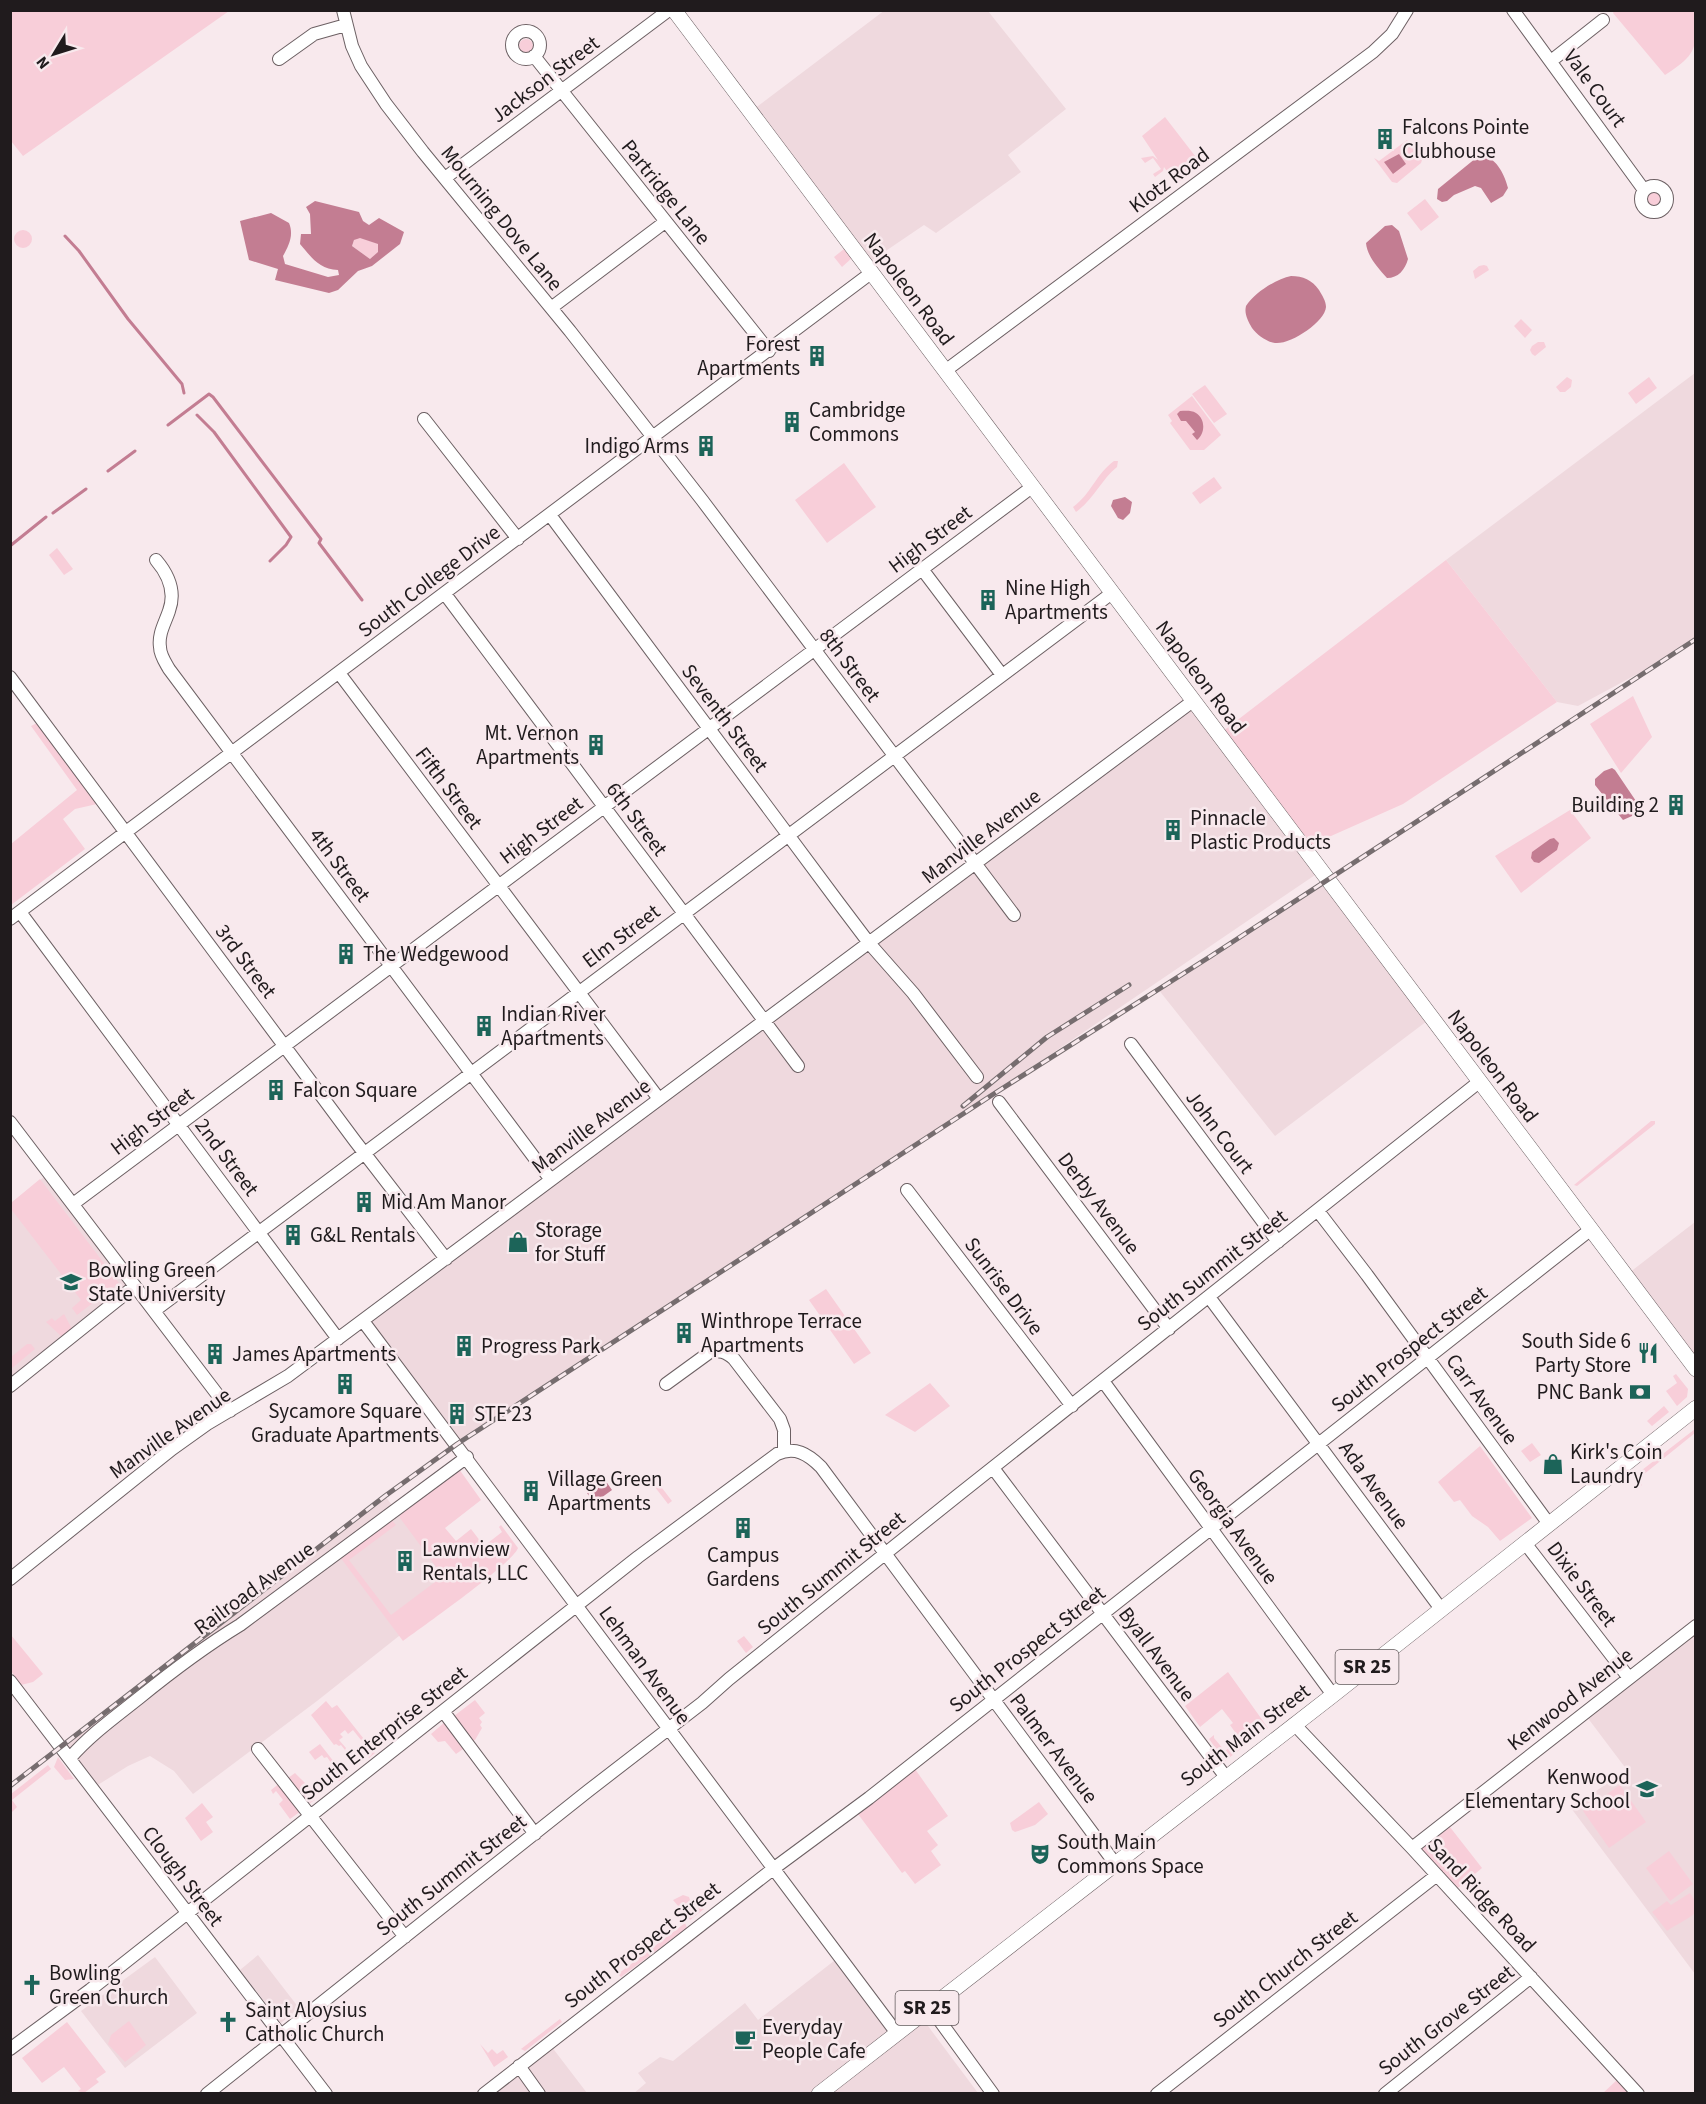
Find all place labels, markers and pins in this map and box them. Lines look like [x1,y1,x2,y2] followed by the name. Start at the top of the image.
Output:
[1402,112,1529,166] place label: Falcons Pointe Clubhouse
[1373,127,1397,151] building icon: Falcons Pointe Clubhouse
[697,329,800,383] place label: Forest Apartments
[805,344,829,368] building icon: Forest Apartments
[809,395,905,449] place label: Cambridge Commons
[780,410,804,434] building icon: Cambridge Commons
[584,431,689,461] place label: Indigo Arms
[694,434,718,458] building icon: Indigo Arms
[1005,573,1108,627] place label: Nine High Apartments
[976,588,1000,612] building icon: Nine High Apartments
[476,718,579,772] place label: Mt. Vernon Apartments
[584,733,608,757] building icon: Mt. Vernon Apartments
[1571,790,1659,820] place label: Building 2
[1664,793,1688,817] building icon: Building 2
[1190,803,1331,857] place label: Pinnacle Plastic Products
[1161,818,1185,842] building icon: Pinnacle Plastic Products
[363,939,509,969] place label: The Wedgewood
[334,942,358,966] building icon: The Wedgewood
[501,999,606,1053] place label: Indian River Apartments
[472,1014,496,1038] building icon: Indian River Apartments
[293,1075,417,1105] place label: Falcon Square
[264,1078,288,1102] building icon: Falcon Square
[381,1187,507,1217] place label: Mid Am Manor
[352,1190,376,1214] building icon: Mid Am Manor
[535,1215,606,1269] place label: Storage for Stuff
[310,1220,415,1250] place label: G&L Rentals
[281,1223,305,1247] building icon: G&L Rentals
[506,1230,530,1254] shop icon: Storage for Stuff
[88,1255,226,1309] place label: Bowling Green State University
[59,1270,83,1294] school or university icon: Bowling Green State University
[701,1306,862,1360] place label: Winthrope Terrace Apartments
[672,1321,696,1345] building icon: Winthrope Terrace Apartments
[1521,1326,1631,1380] place label: South Side 6 Party Store
[481,1331,601,1361] place label: Progress Park
[452,1334,476,1358] building icon: Progress Park
[232,1339,396,1369] place label: James Apartments
[1636,1341,1660,1365] restaurant icon: South Side 6 Party Store
[203,1342,227,1366] building icon: James Apartments
[333,1372,357,1396] building icon: Sycamore Square Graduate Apartments
[1537,1377,1624,1407] place label: PNC Bank
[1628,1380,1652,1404] bank icon: PNC Bank
[251,1396,439,1450] place label: Sycamore Square Graduate Apartments
[474,1399,532,1429] place label: STE 23
[445,1402,469,1426] building icon: STE 23
[1570,1437,1663,1491] place label: Kirk's Coin Laundry
[1541,1452,1565,1476] shop icon: Kirk's Coin Laundry
[548,1464,663,1518] place label: Village Green Apartments
[519,1479,543,1503] building icon: Village Green Apartments
[731,1516,755,1540] building icon: Campus Gardens
[422,1534,528,1588] place label: Lawnview Rentals, LLC
[707,1540,780,1594] place label: Campus Gardens
[393,1549,417,1573] building icon: Lawnview Rentals, LLC
[1464,1762,1630,1816] place label: Kenwood Elementary School
[1635,1777,1659,1801] school or university icon: Kenwood Elementary School
[1057,1827,1204,1881] place label: South Main Commons Space
[1028,1842,1052,1866] theatre icon: South Main Commons Space
[49,1958,168,2012] place label: Bowling Green Church
[20,1973,44,1997] church icon: Bowling Green Church
[245,1995,384,2049] place label: Saint Aloysius Catholic Church
[216,2010,240,2034] church icon: Saint Aloysius Catholic Church
[762,2012,866,2066] place label: Everyday People Cafe
[733,2027,757,2051] cafe icon: Everyday People Cafe

